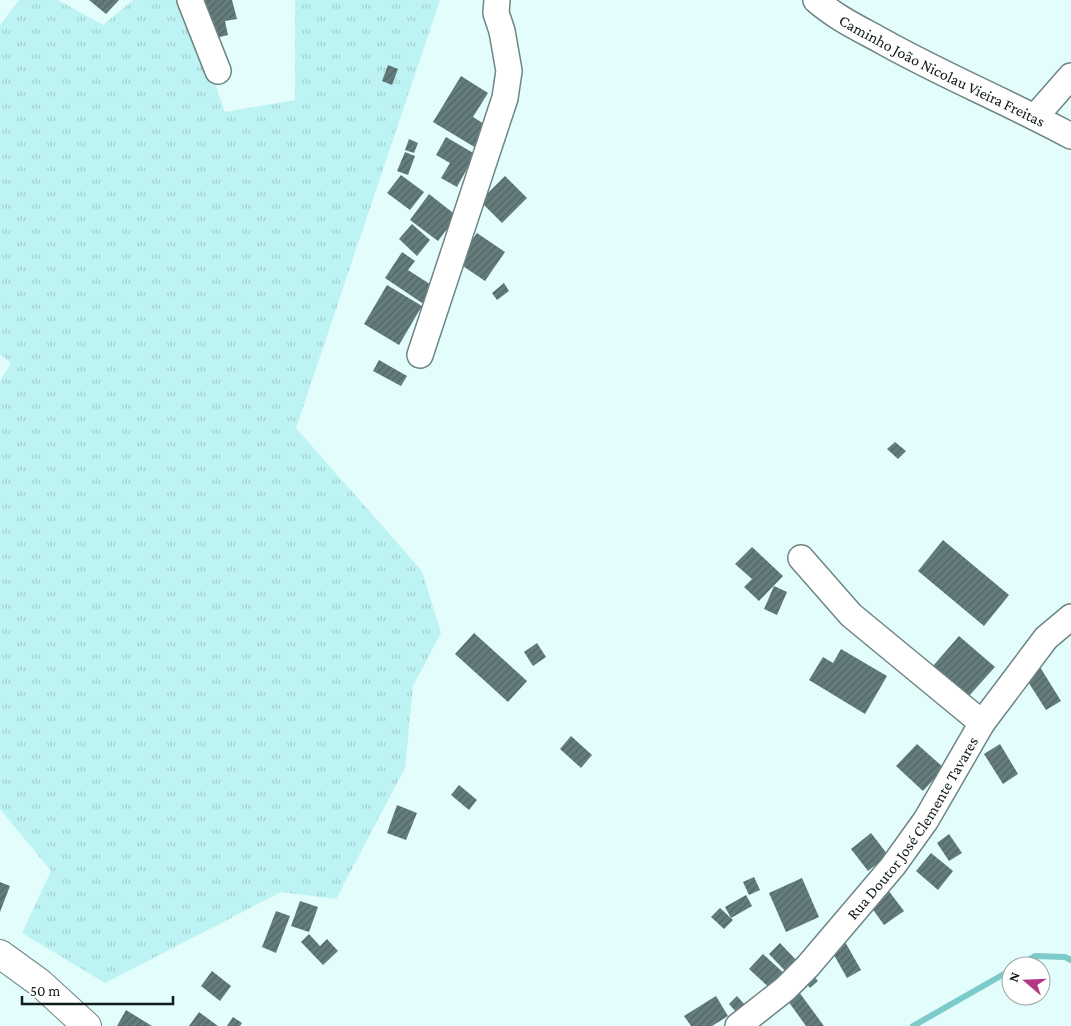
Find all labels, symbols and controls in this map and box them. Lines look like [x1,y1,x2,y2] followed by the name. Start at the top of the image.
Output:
[836,11,1048,130] street label: Caminho João Nicolau Vieira Freitas
[843,733,981,922] street label: Rua Doutor José Clemente Tavares
[1001,956,1051,1006] north arrow
[1005,969,1023,984] text: N
[22,974,174,1006] scale bar
[30,983,60,999] text: 50 m

